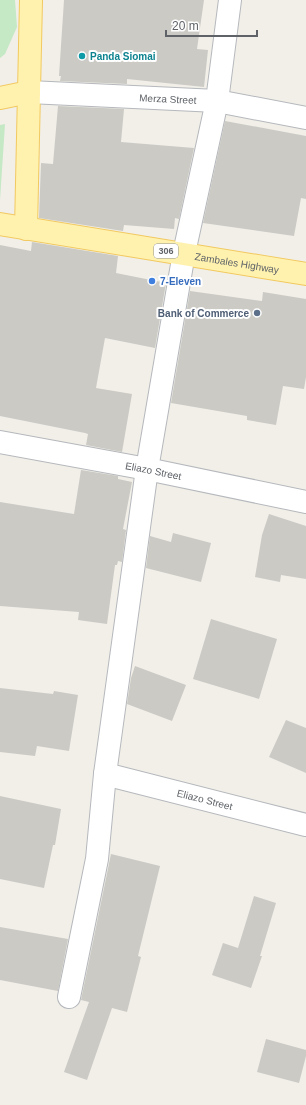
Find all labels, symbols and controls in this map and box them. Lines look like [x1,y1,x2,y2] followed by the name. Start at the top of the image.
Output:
[166,12,257,38] scale bar
[172,19,199,33] text: 20 m
[77,51,87,61] marker: Panda Siomai
[90,51,156,62] place label: Panda Siomai
[139,92,197,106] street label: Merza Street
[154,244,178,258] road number: 306
[194,251,280,275] street label: Zambales Highway
[147,276,157,286] marker: 7-Eleven
[160,276,201,287] place label: 7-Eleven
[158,308,249,319] place label: Bank of Commerce
[252,308,262,318] marker: Bank of Commerce
[124,460,182,482] street label: Eliazo Street
[176,788,234,812] street label: Eliazo Street

